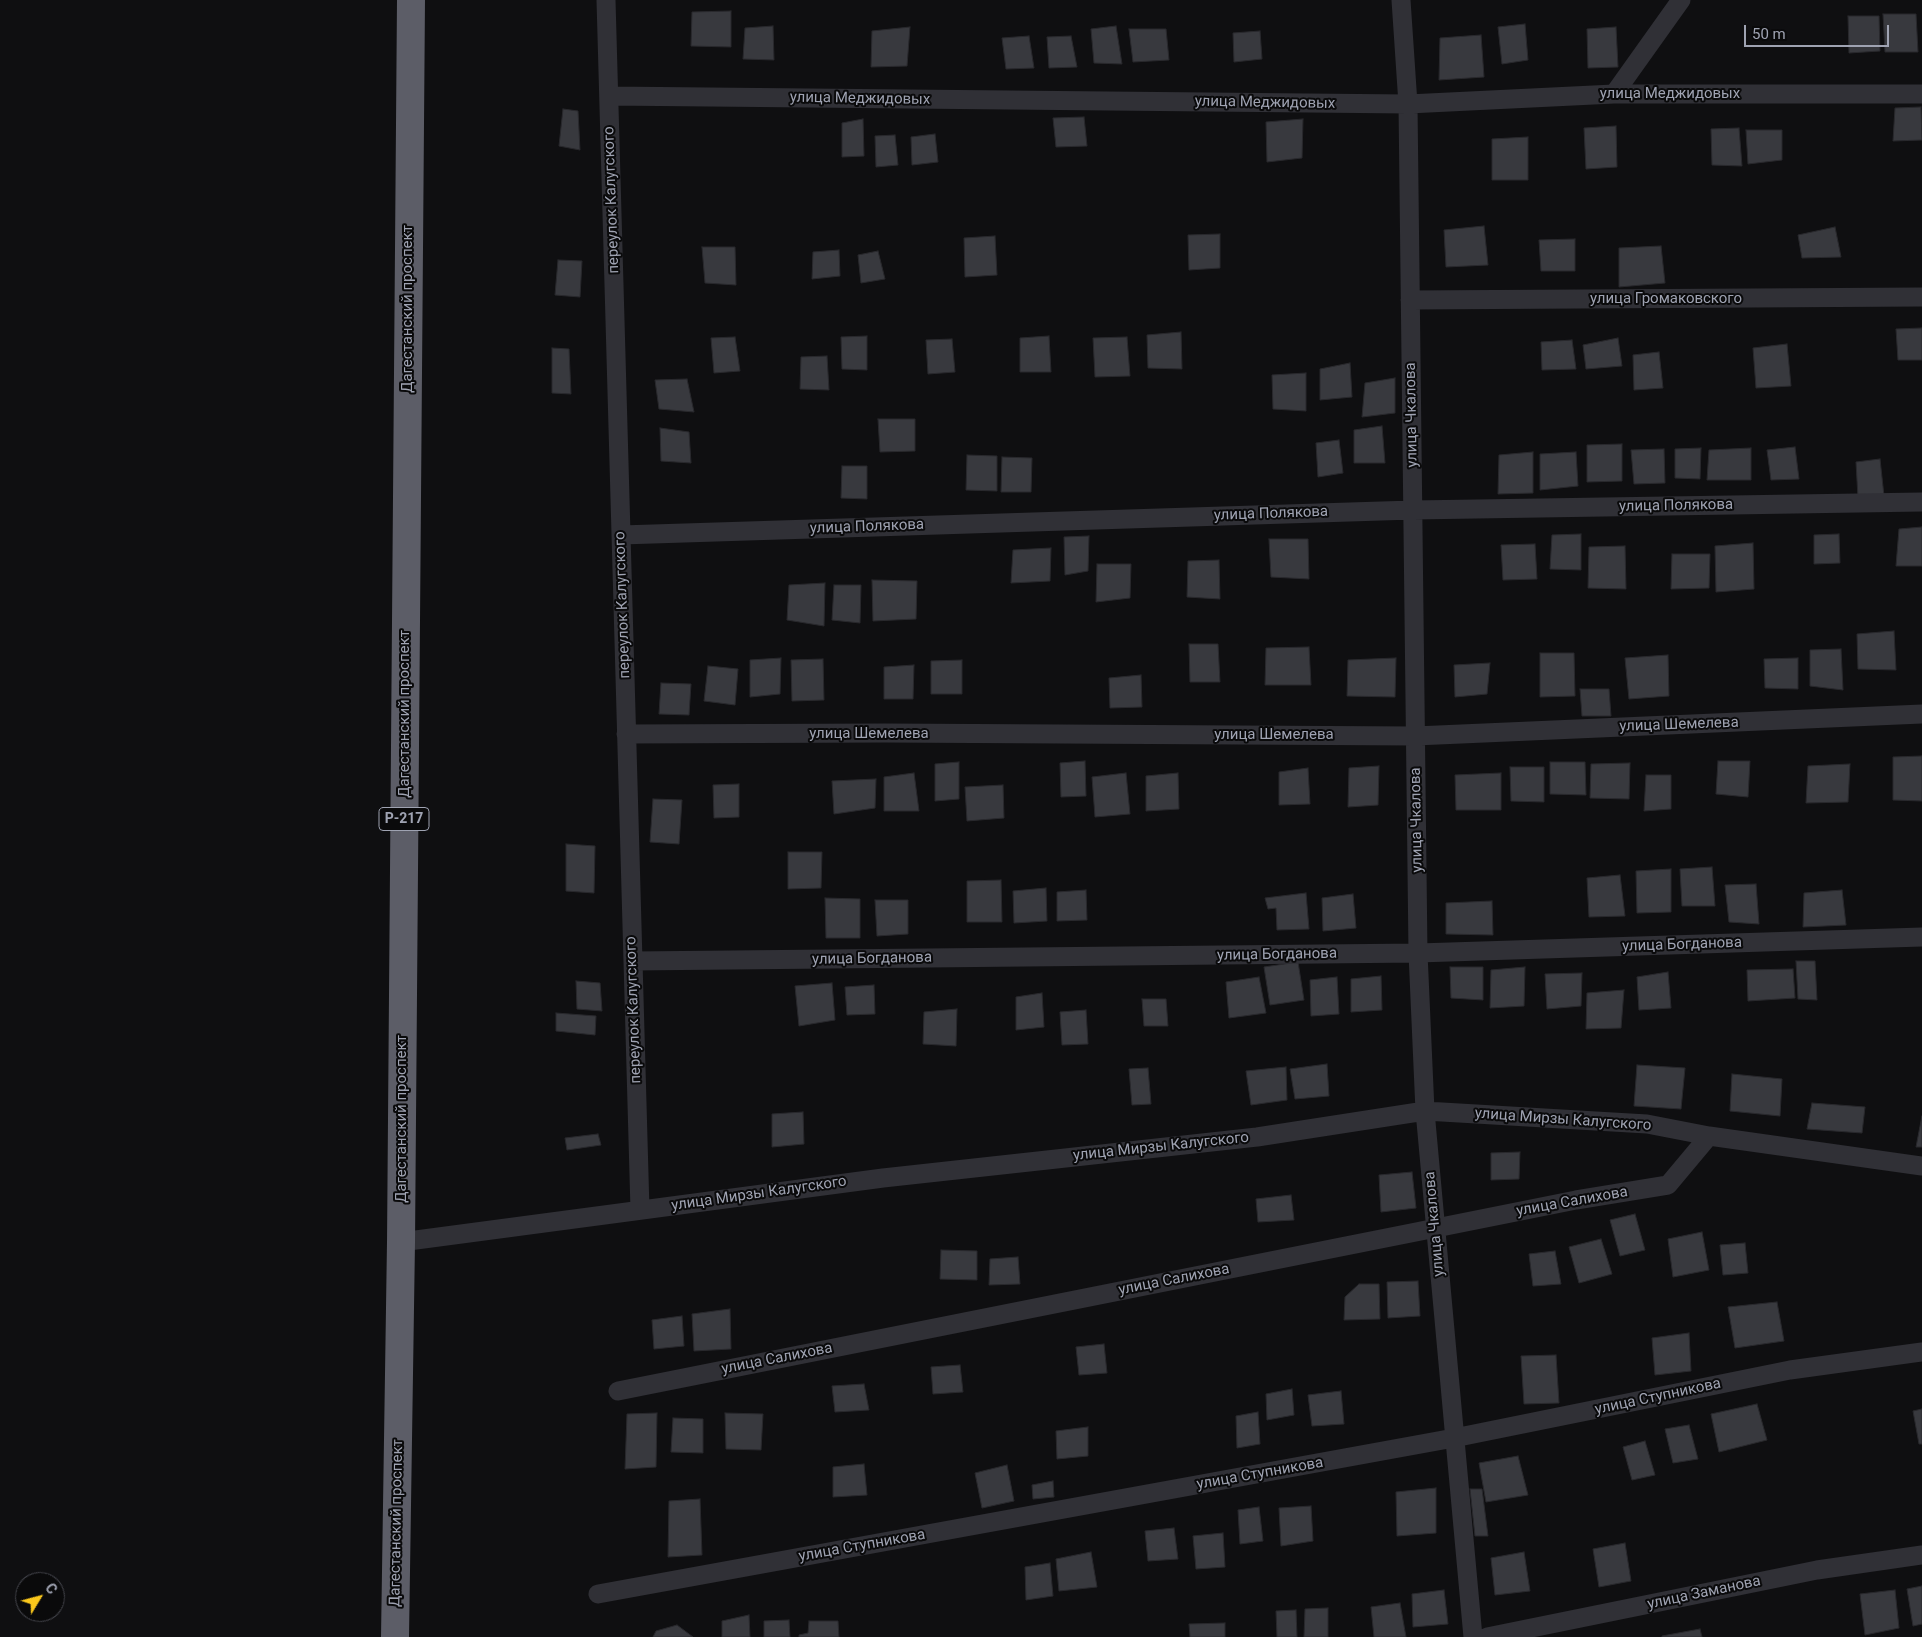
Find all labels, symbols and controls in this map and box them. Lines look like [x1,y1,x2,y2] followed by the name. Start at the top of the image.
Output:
[1747,15,1892,47] scale bar
[1752,25,1786,43] text: 50 m
[1600,85,1740,103] street label: улица Меджидовых
[790,89,930,109] street label: улица Меджидовых
[1195,93,1335,113] street label: улица Меджидовых
[600,126,624,274] street label: переулок Калугского
[399,225,417,393] street label: Дагестанский проспект
[1590,290,1742,308] street label: улица Громаковского
[1402,362,1422,468] street label: улица Чкалова
[1619,496,1733,516] street label: улица Полякова
[1214,503,1328,525] street label: улица Полякова
[810,516,924,538] street label: улица Полякова
[611,531,635,679] street label: переулок Калугского
[396,630,414,798] street label: Дагестанский проспект
[1619,714,1739,736] street label: улица Шемелева
[809,725,929,743] street label: улица Шемелева
[1214,726,1334,744] street label: улица Шемелева
[1407,767,1427,873] street label: улица Чкалова
[379,808,429,831] road number: Р-217
[1622,934,1742,956] street label: улица Богданова
[622,936,646,1084] street label: переулок Калугского
[1217,945,1337,965] street label: улица Богданова
[812,949,932,969] street label: улица Богданова
[393,1035,411,1203] street label: Дагестанский проспект
[1474,1105,1652,1135] street label: улица Мирзы Калугского
[1072,1129,1250,1165] street label: улица Мирзы Калугского
[1421,1171,1449,1277] street label: улица Чкалова
[670,1173,848,1215] street label: улица Мирзы Калугского
[1515,1183,1629,1221] street label: улица Салихова
[1117,1260,1231,1300] street label: улица Салихова
[720,1339,834,1379] street label: улица Салихова
[1593,1375,1723,1419] street label: улица Ступникова
[387,1439,407,1607] street label: Дагестанский проспект
[1195,1454,1325,1494] street label: улица Ступникова
[797,1526,927,1566] street label: улица Ступникова
[15,1572,65,1622] north arrow
[1646,1572,1762,1614] street label: улица Заманова
[42,1580,60,1597] text: С

